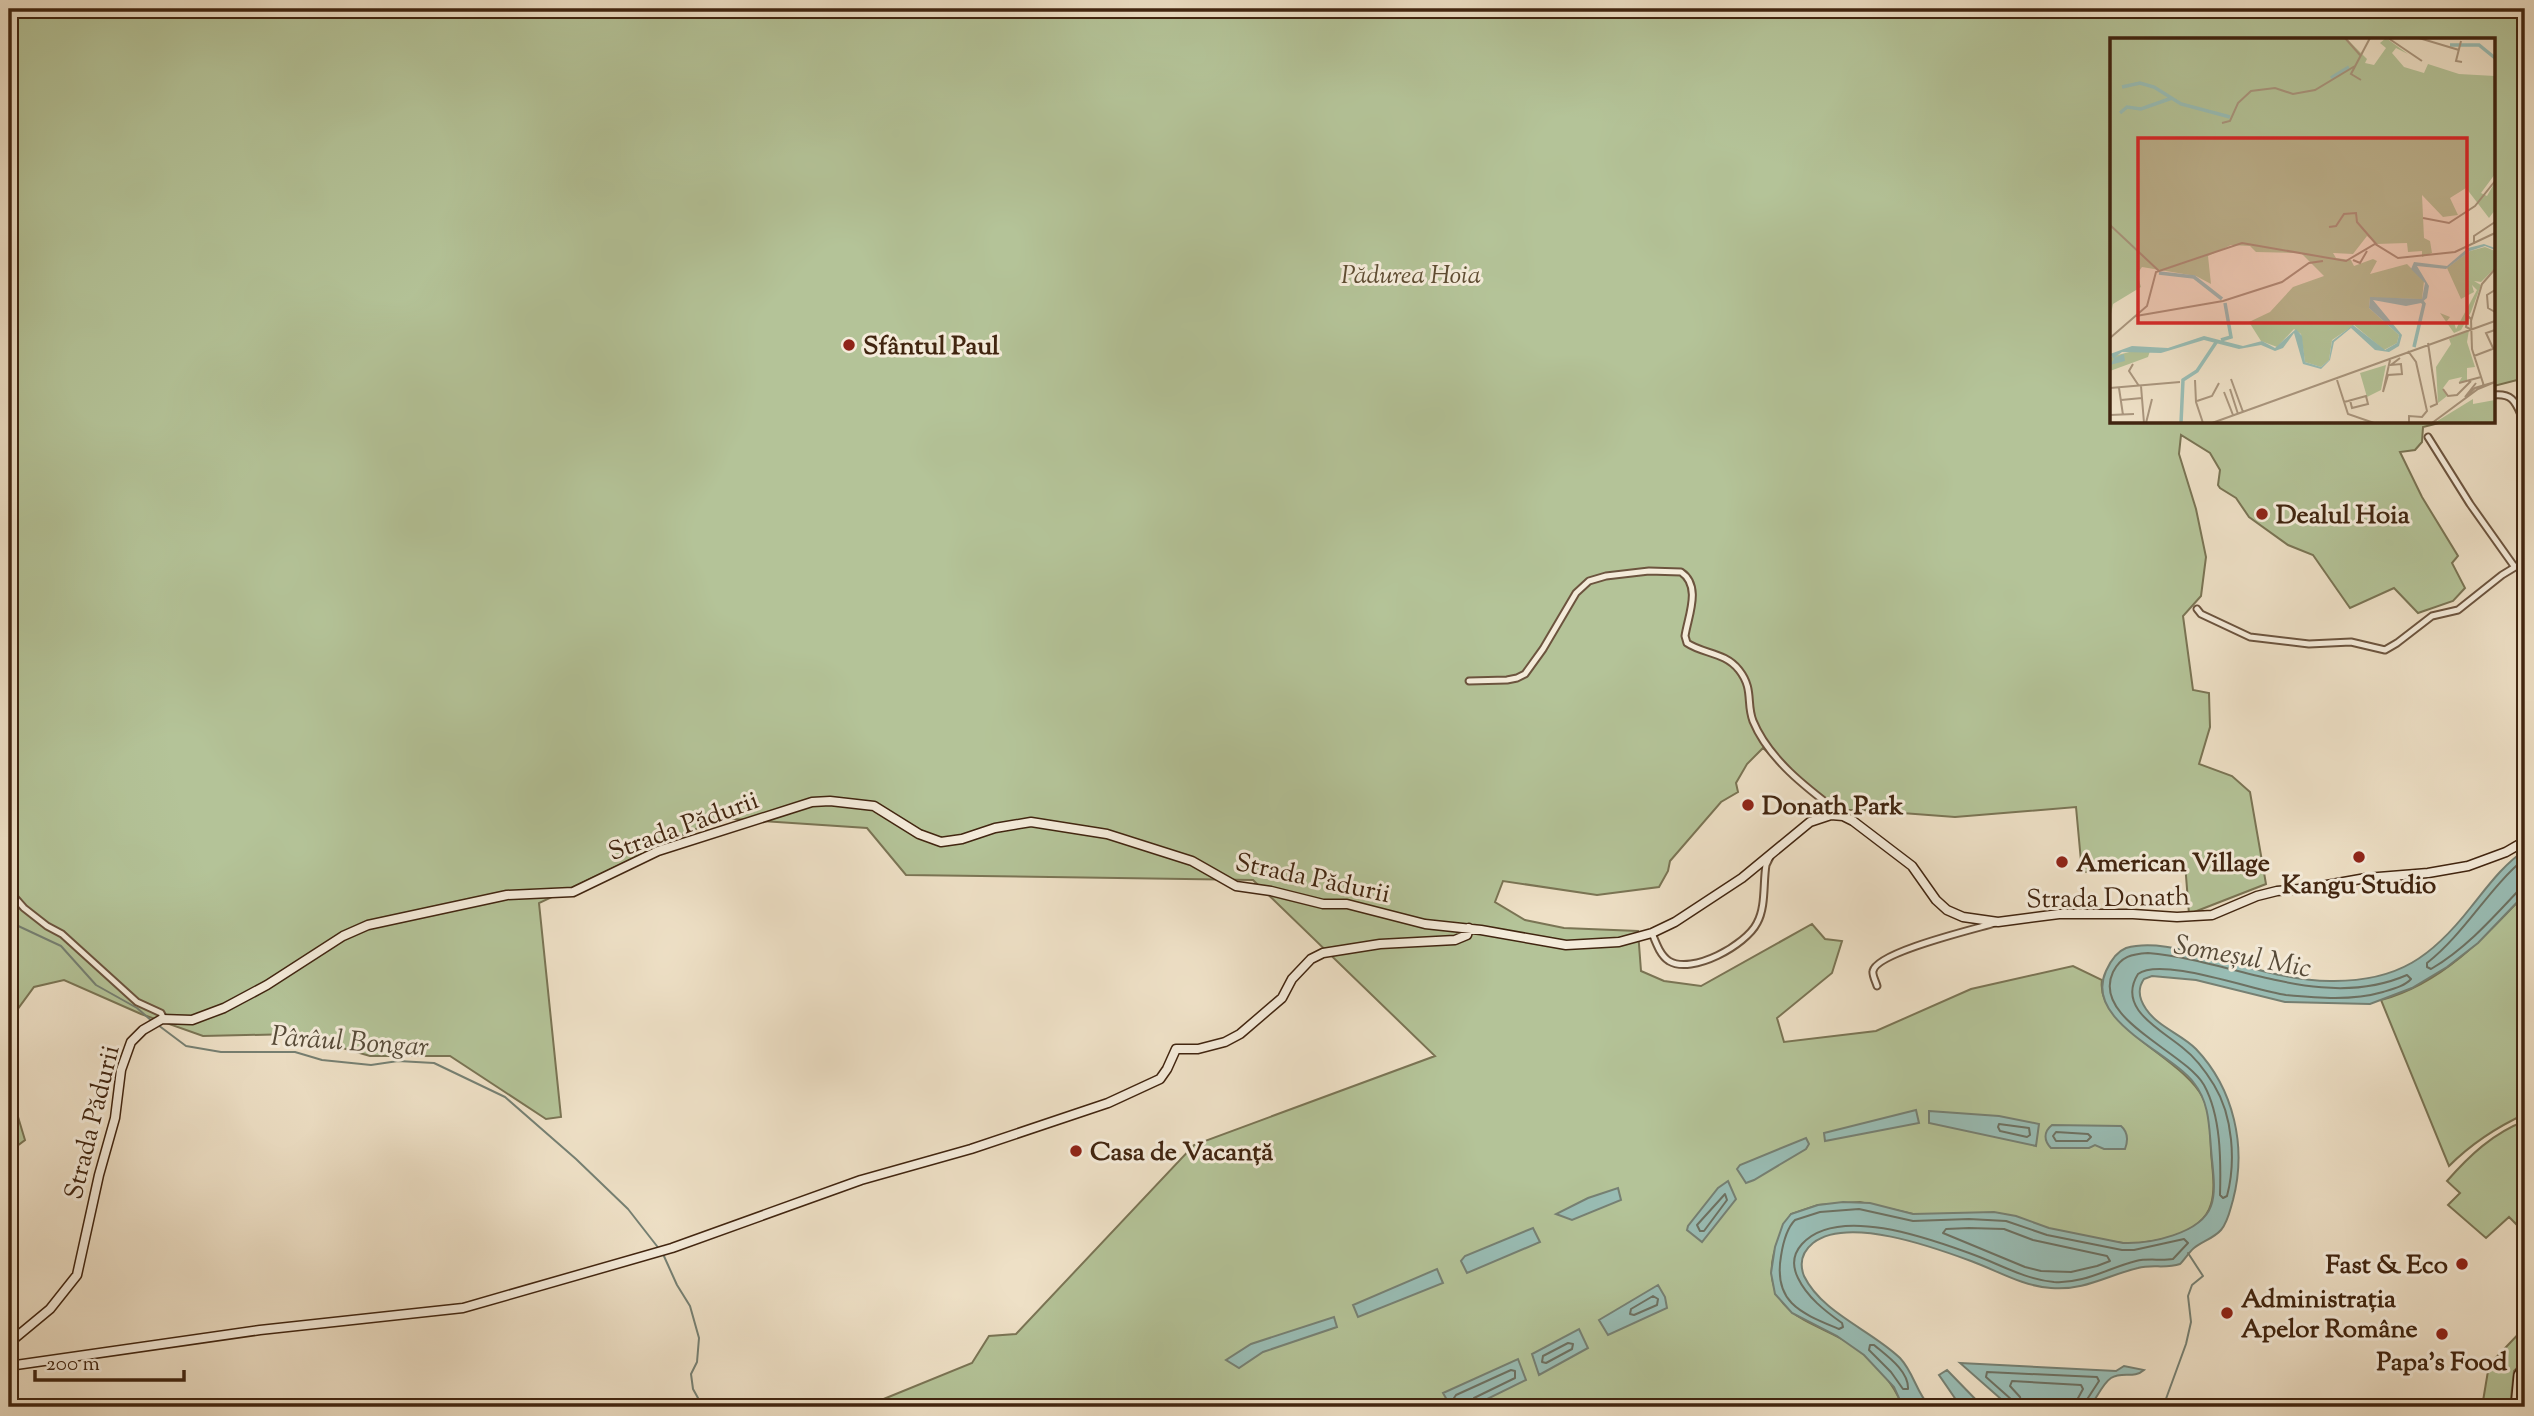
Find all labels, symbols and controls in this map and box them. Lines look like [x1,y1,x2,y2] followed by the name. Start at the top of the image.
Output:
[2110,38,2496,424] inset map
[1341,258,1481,295] park label: Pădurea Hoia
[863,329,1000,366] place label: Sfântul Paul
[841,337,857,353] marker: Sfântul Paul
[2276,498,2410,535] place label: Dealul Hoia
[2254,506,2270,522] marker: Dealul Hoia
[603,783,764,872] street label: Strada Pădurii
[1762,789,1904,826] place label: Donath Park
[1740,797,1756,813] marker: Donath Park
[1231,845,1394,914] street label: Strada Pădurii
[2076,846,2270,883] place label: American Village
[2351,849,2367,865] marker: Kangu Studio
[2054,854,2070,870] marker: American Village
[2282,868,2436,905] place label: Kangu Studio
[2026,880,2190,919] street label: Strada Donath
[2170,926,2315,990] water label: Someșul Mic
[270,1018,430,1068] water label: Pârâul Bongar
[56,1042,130,1204] street label: Strada Pădurii
[1090,1135,1273,1172] place label: Casa de Vacanță
[1068,1143,1084,1159] marker: Casa de Vacanță
[2326,1248,2448,1285] place label: Fast & Eco
[2454,1256,2470,1272] marker: Fast & Eco
[2241,1282,2418,1349] place label: Administrația Apelor Române
[2219,1305,2235,1321] marker: Administrația Apelor Române
[2434,1326,2450,1342] marker: Papa's Food
[35,1339,184,1383] scale bar
[2376,1345,2508,1382] place label: Papa's Food
[46,1350,100,1380] text: 200 m

